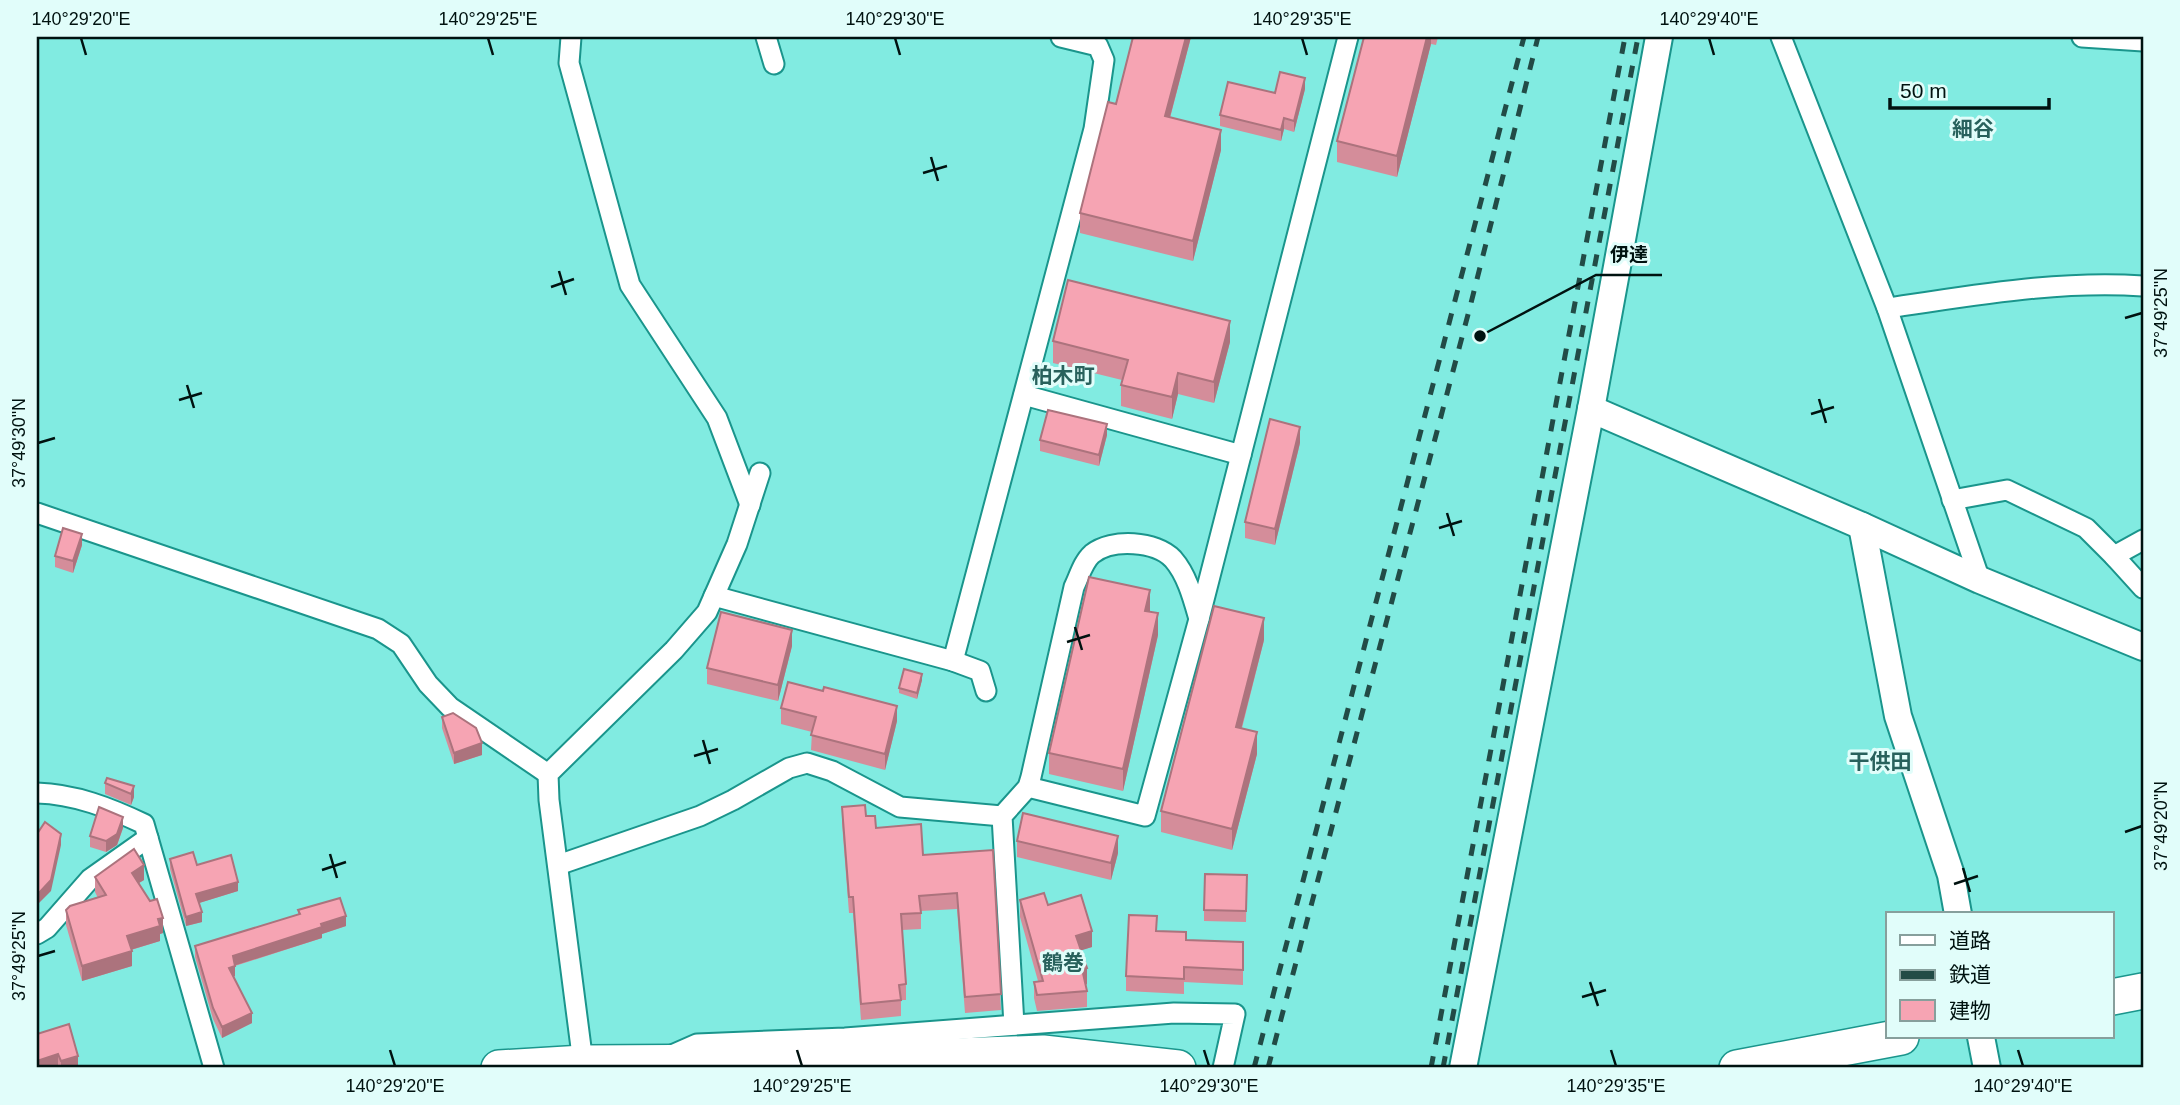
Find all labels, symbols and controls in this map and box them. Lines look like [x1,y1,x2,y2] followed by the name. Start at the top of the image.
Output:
[31,9,131,29] text: 140°29'20"E
[438,9,538,29] text: 140°29'25"E
[845,9,945,29] text: 140°29'30"E
[1252,9,1352,29] text: 140°29'35"E
[1659,9,1759,29] text: 140°29'40"E
[1890,66,2049,110] scale bar
[1900,79,1947,102] text: 50 m
[1952,117,1994,140] district label: 細谷
[1596,235,1662,275] callout: 伊達
[1610,244,1648,265] text: 伊達
[2151,268,2171,358] text: 37°49'25"N
[1032,364,1095,387] district label: 柏木町
[9,398,29,488] text: 37°49'30"N
[1849,750,1912,773] district label: 干供田
[2151,781,2171,871] text: 37°49'20"N
[9,911,29,1001] text: 37°49'25"N
[1886,912,2114,1038] legend
[1949,929,1991,952] text: 道路
[1042,951,1084,974] district label: 鶴巻
[1949,963,1991,986] text: 鉄道
[1949,999,1991,1022] text: 建物
[345,1076,445,1096] text: 140°29'20"E
[752,1076,852,1096] text: 140°29'25"E
[1159,1076,1259,1096] text: 140°29'30"E
[1566,1076,1666,1096] text: 140°29'35"E
[1973,1076,2073,1096] text: 140°29'40"E

